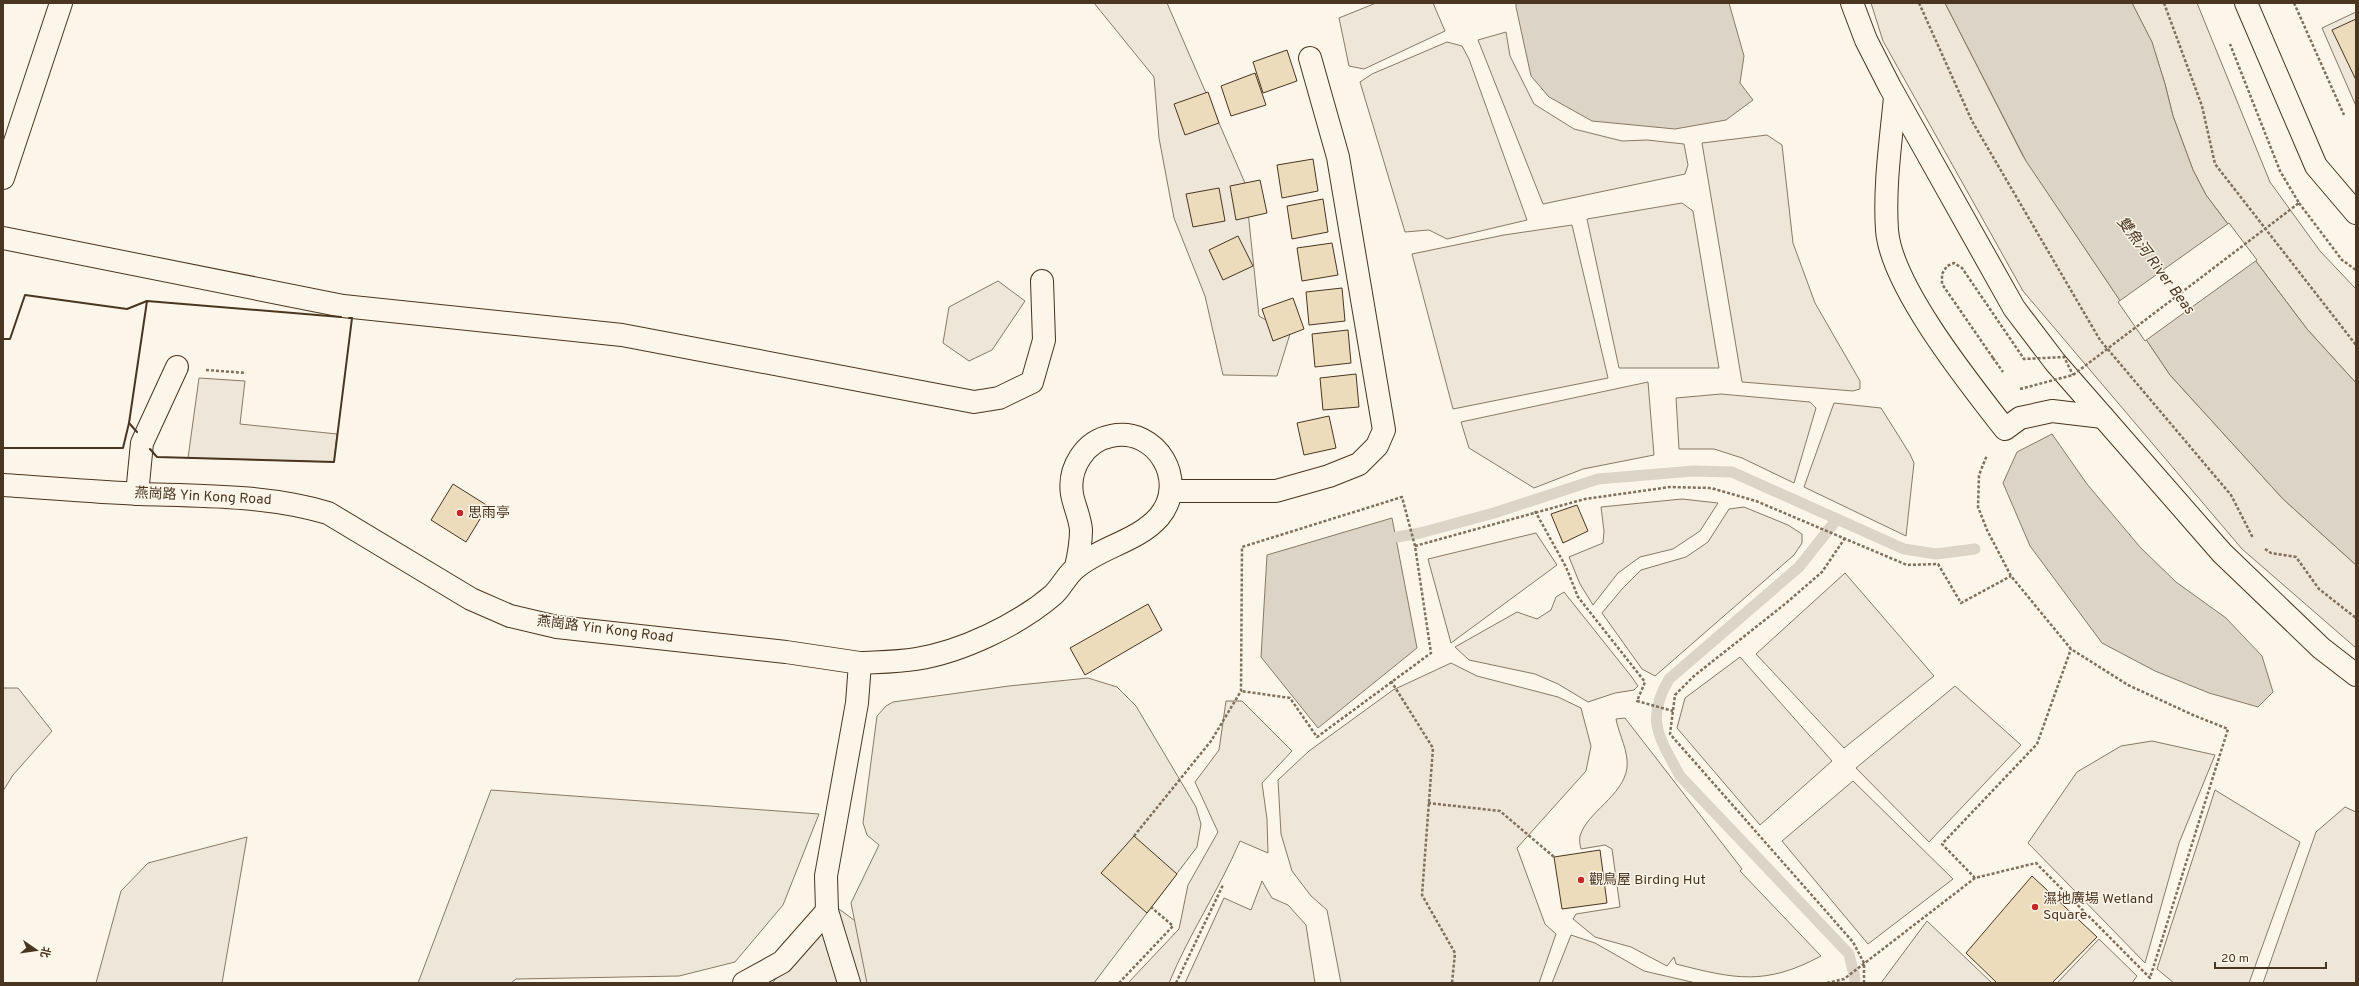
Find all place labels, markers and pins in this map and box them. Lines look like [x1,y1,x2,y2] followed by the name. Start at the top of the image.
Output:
[468,505,510,522] place label: 思雨亭
[455,508,465,518] marker: 思雨亭
[1589,872,1706,889] place label: 觀鳥屋 Birding Hut
[1576,875,1586,885] marker: 觀鳥屋 Birding Hut
[2043,890,2153,924] place label: 濕地廣場 Wetland Square
[2030,902,2040,912] marker: 濕地廣場 Wetland Square

